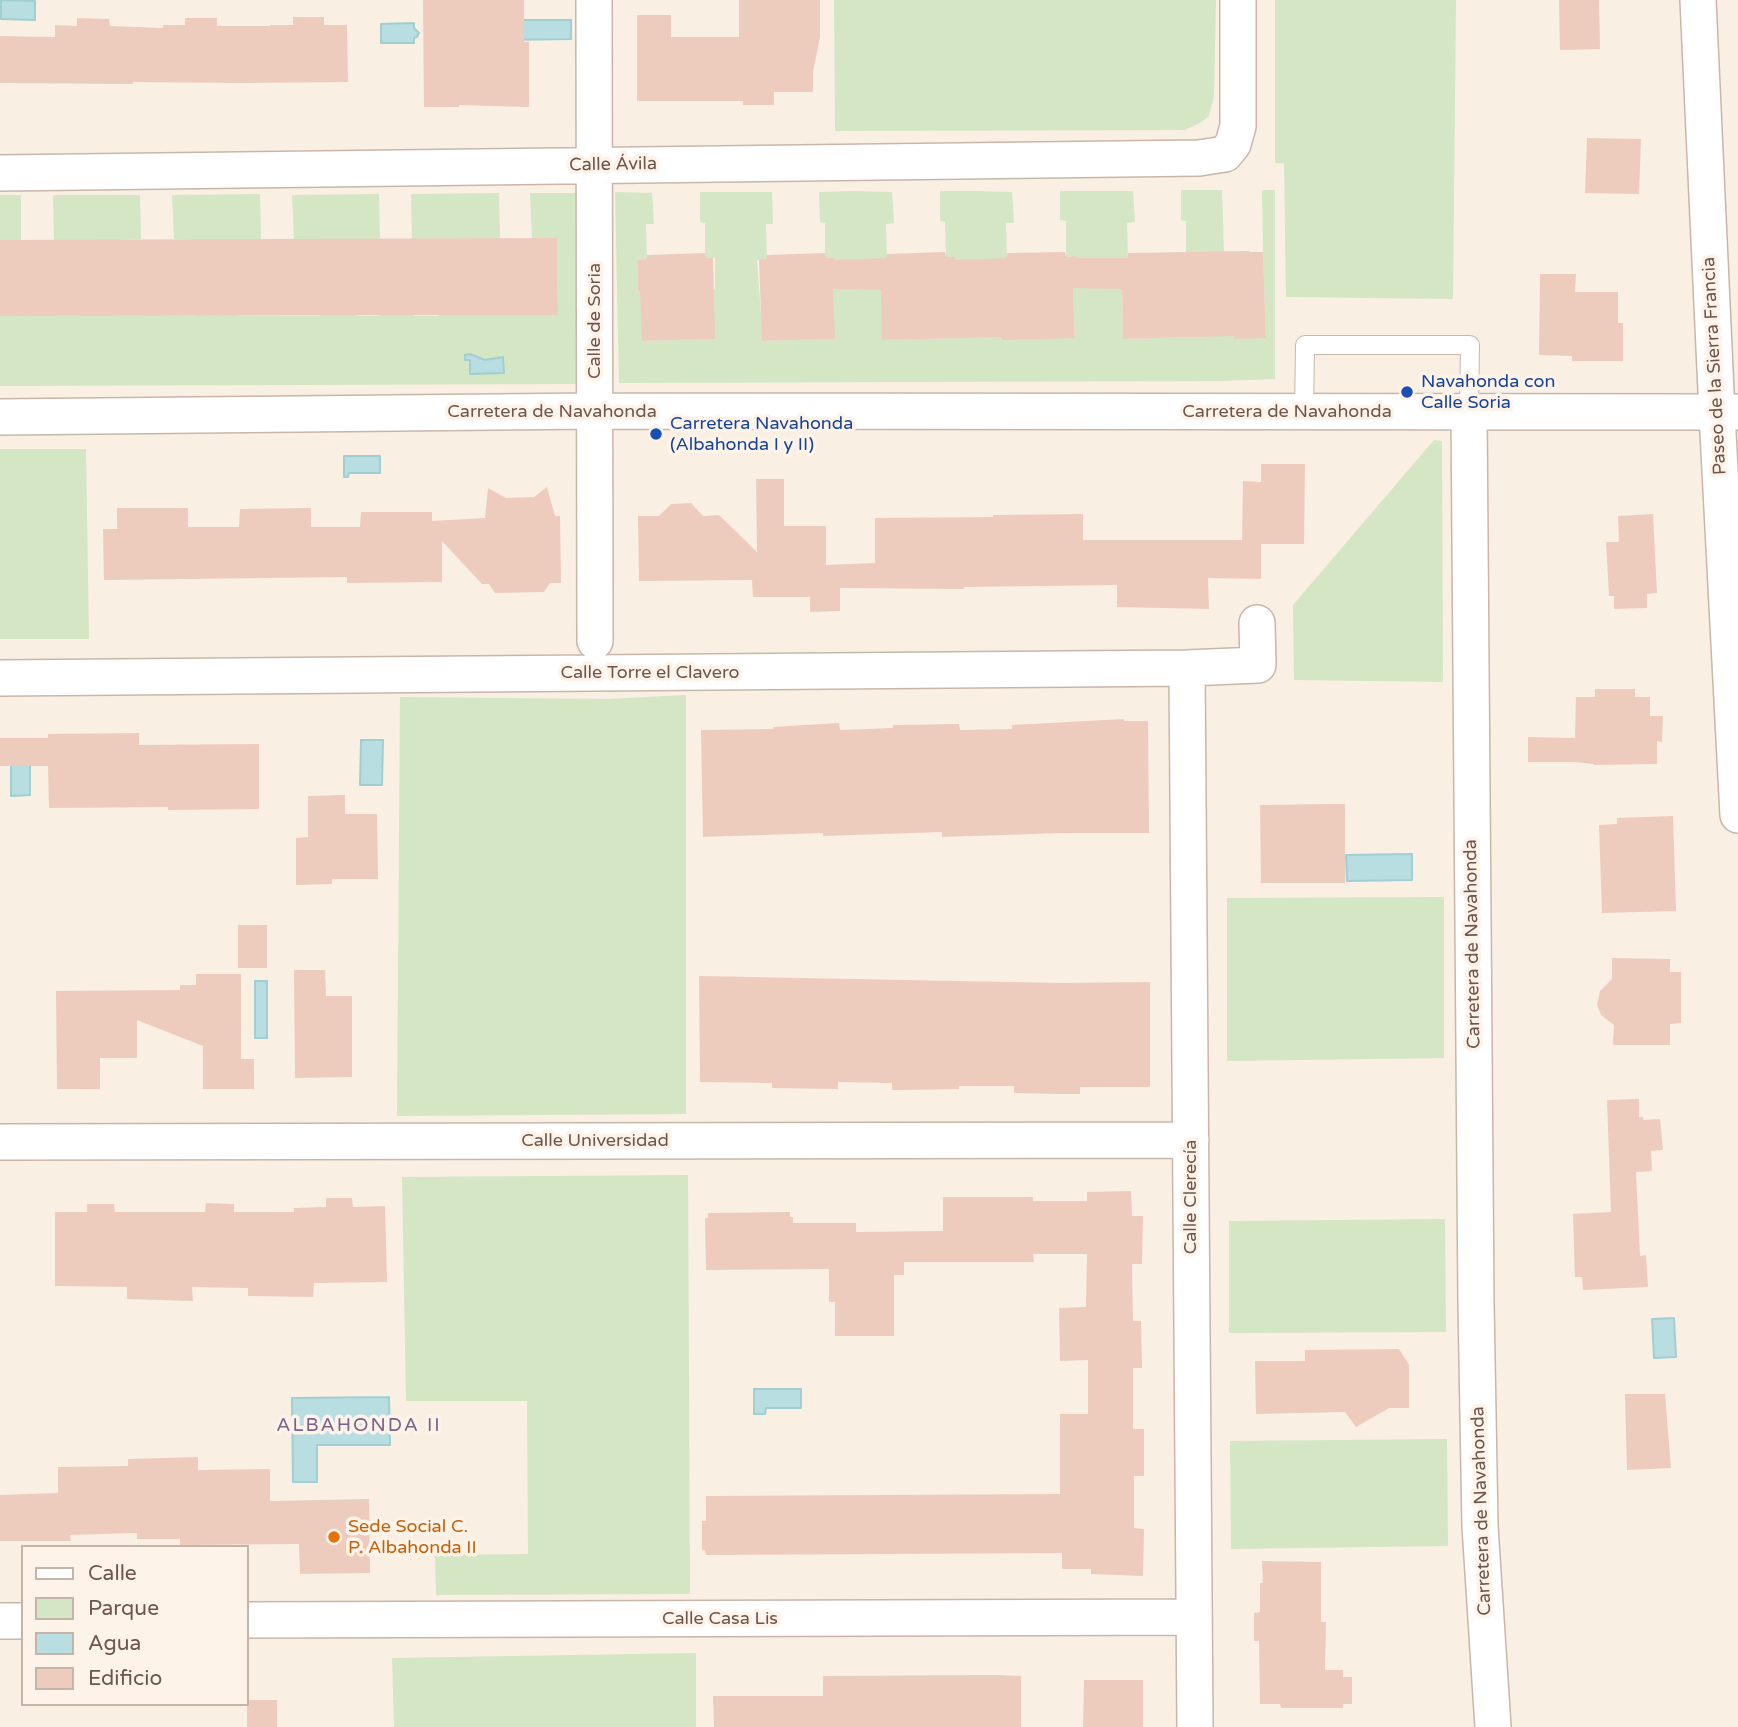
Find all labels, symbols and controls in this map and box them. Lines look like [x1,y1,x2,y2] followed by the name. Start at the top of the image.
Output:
[569,153,657,177] street label: Calle Ávila
[1698,256,1732,476] street label: Paseo de la Sierra Francia
[584,263,606,379] street label: Calle de Soria
[1421,371,1555,414] place label: Navahonda con Calle Soria
[1399,384,1415,400] marker: Navahonda con Calle Soria
[447,401,657,423] street label: Carretera de Navahonda
[1182,401,1392,423] street label: Carretera de Navahonda
[670,413,853,456] place label: Carretera Navahonda (Albahonda I y II)
[648,426,664,442] marker: Carretera Navahonda (Albahonda I y II)
[560,662,740,684] street label: Calle Torre el Clavero
[1460,839,1486,1049] street label: Carretera de Navahonda
[521,1130,669,1152] street label: Calle Universidad
[1180,1140,1202,1254] street label: Calle Clerecía
[1468,1406,1496,1616] street label: Carretera de Navahonda
[278,1415,440,1437] district label: ALBAHONDA II
[348,1516,477,1558] place label: Sede Social C. P. Albahonda II
[326,1529,342,1545] marker: Sede Social C. P. Albahonda II
[21,1545,248,1706] legend
[88,1561,137,1586] text: Calle
[88,1596,159,1621] text: Parque
[662,1608,778,1630] street label: Calle Casa Lis
[88,1631,141,1656] text: Agua
[88,1666,162,1691] text: Edificio

